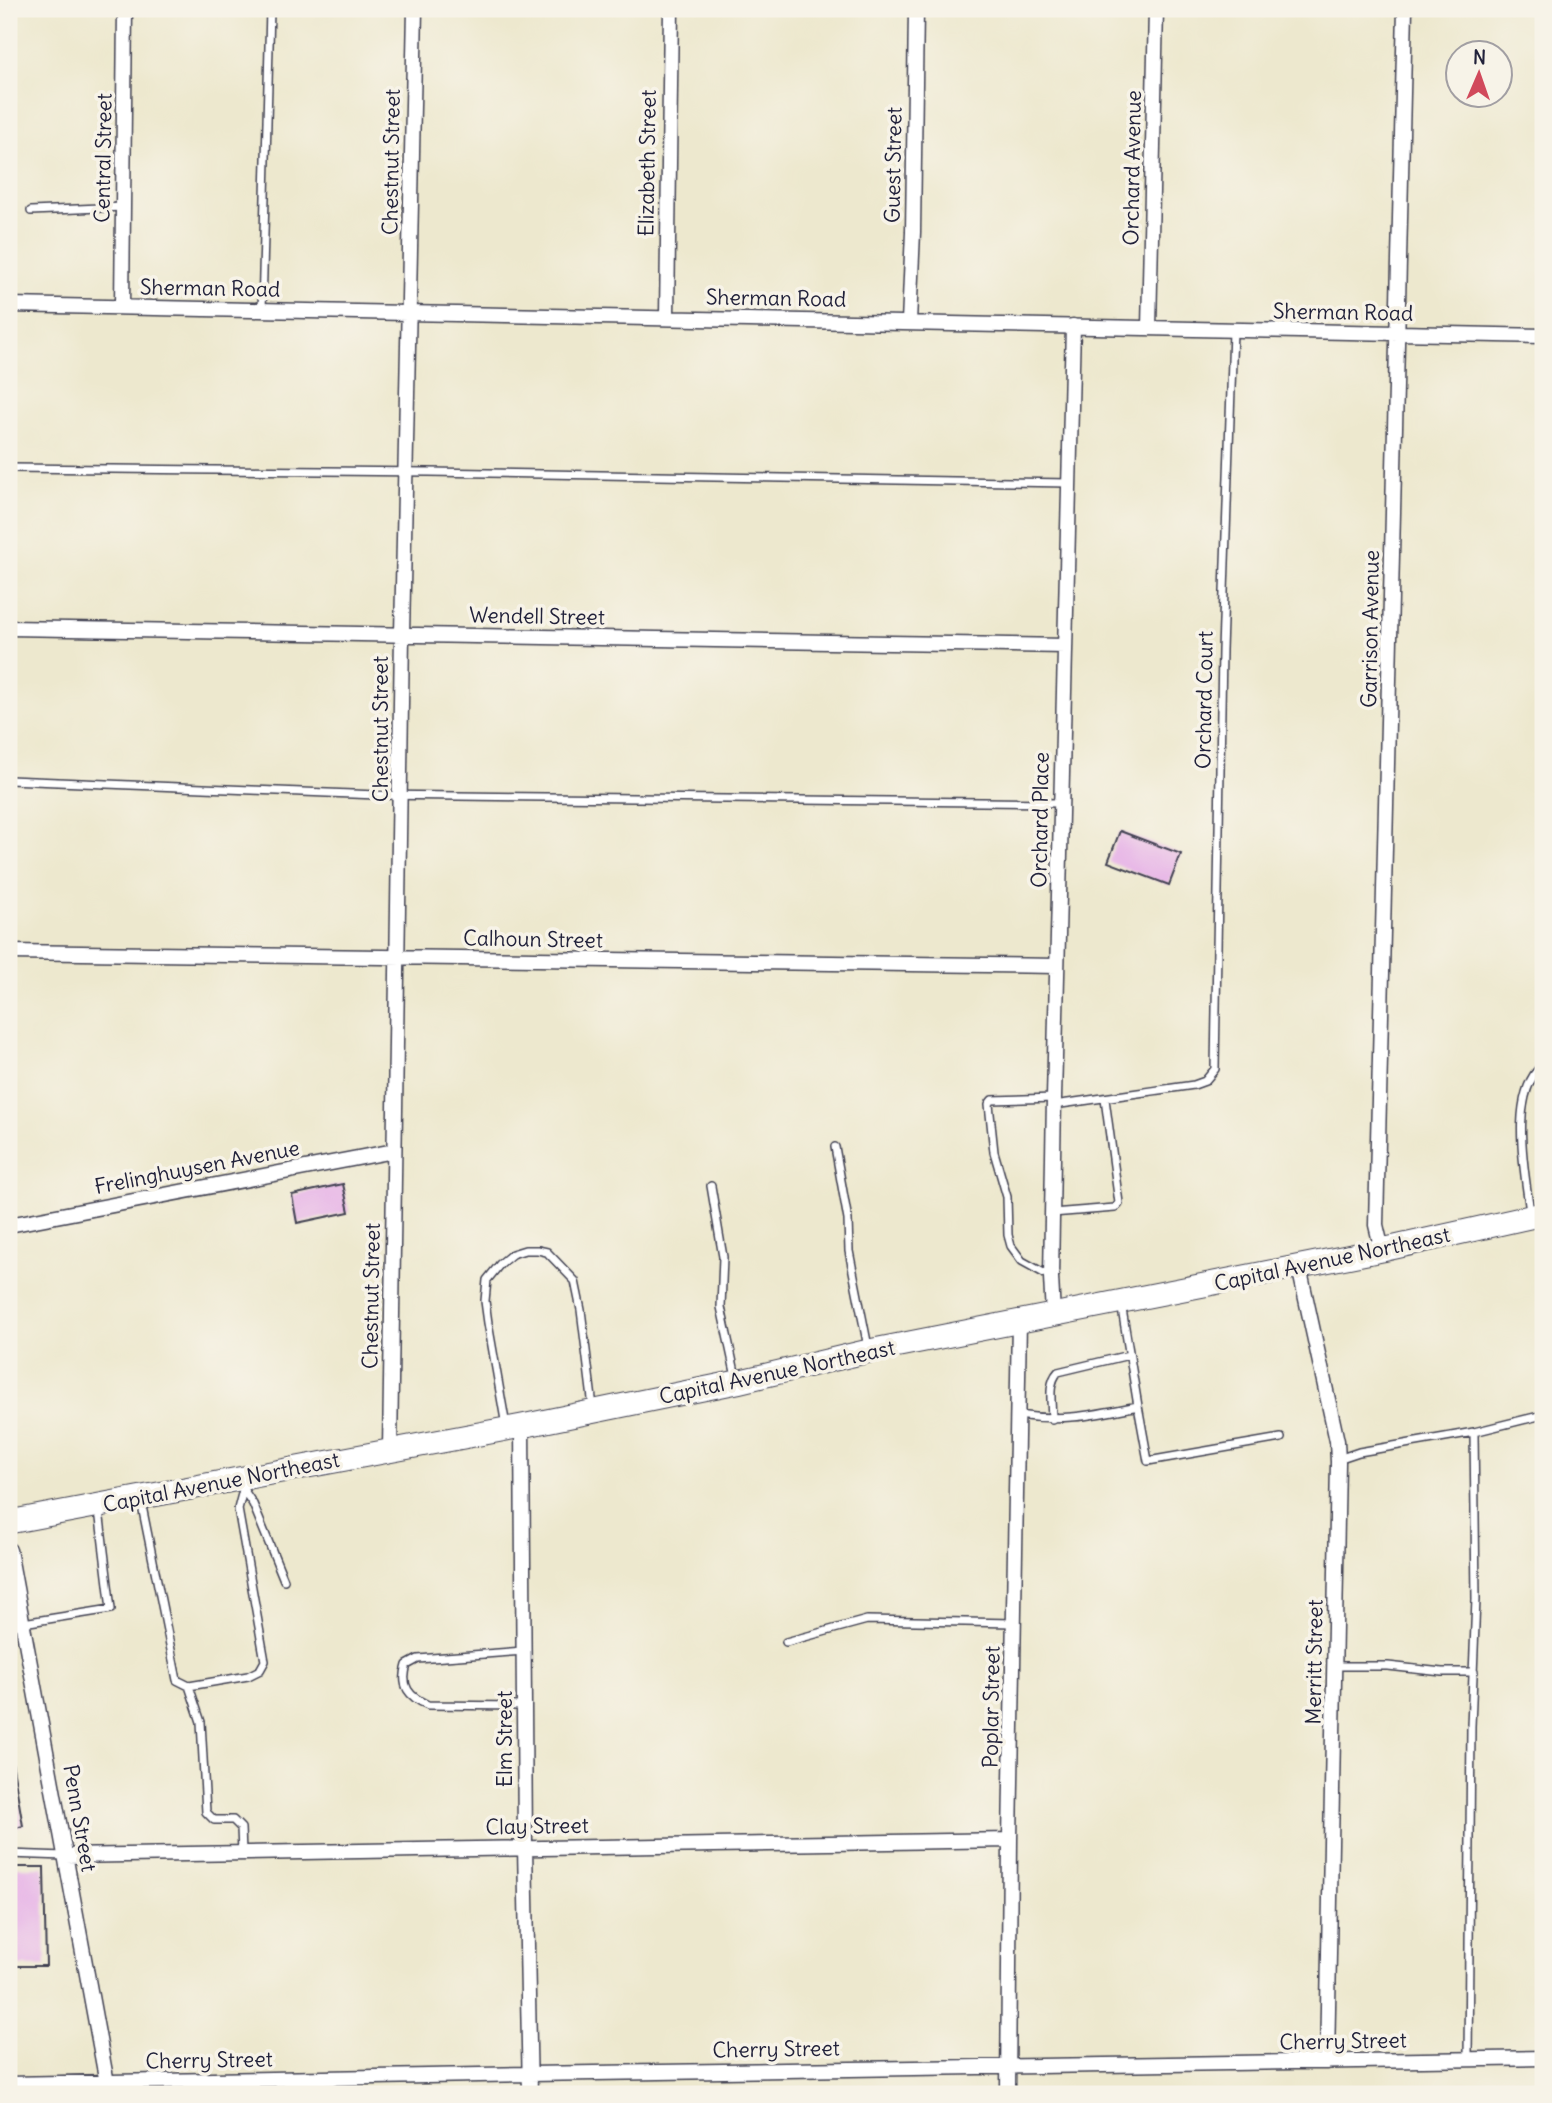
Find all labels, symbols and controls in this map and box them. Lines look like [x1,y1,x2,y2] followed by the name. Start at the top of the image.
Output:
[1444,38,1514,108] north arrow
[1473,45,1487,69] text: N
[376,89,406,235] street label: Chestnut Street
[632,89,662,237] street label: Elizabeth Street
[1117,90,1147,246] street label: Orchard Avenue
[88,93,118,223] street label: Central Street
[878,107,908,223] street label: Guest Street
[140,273,280,303] street label: Sherman Road
[706,283,846,313] street label: Sherman Road
[1273,297,1413,327] street label: Sherman Road
[1355,550,1385,708] street label: Garrison Avenue
[469,601,605,631] street label: Wendell Street
[1189,631,1219,769] street label: Orchard Court
[367,656,394,802] street label: Chestnut Street
[1025,752,1055,888] street label: Orchard Place
[463,924,603,954] street label: Calhoun Street
[92,1134,302,1200] street label: Frelinghuysen Avenue
[1212,1221,1452,1297] street label: Capital Avenue Northeast
[356,1223,386,1369] street label: Chestnut Street
[657,1334,897,1410] street label: Capital Avenue Northeast
[100,1446,342,1518] street label: Capital Avenue Northeast
[1299,1599,1329,1725] street label: Merritt Street
[976,1646,1006,1768] street label: Poplar Street
[491,1691,518,1787] street label: Elm Street
[57,1762,103,1874] street label: Penn Street
[485,1812,589,1840] street label: Clay Street
[1279,2026,1407,2056] street label: Cherry Street
[712,2034,840,2064] street label: Cherry Street
[145,2045,273,2075] street label: Cherry Street

